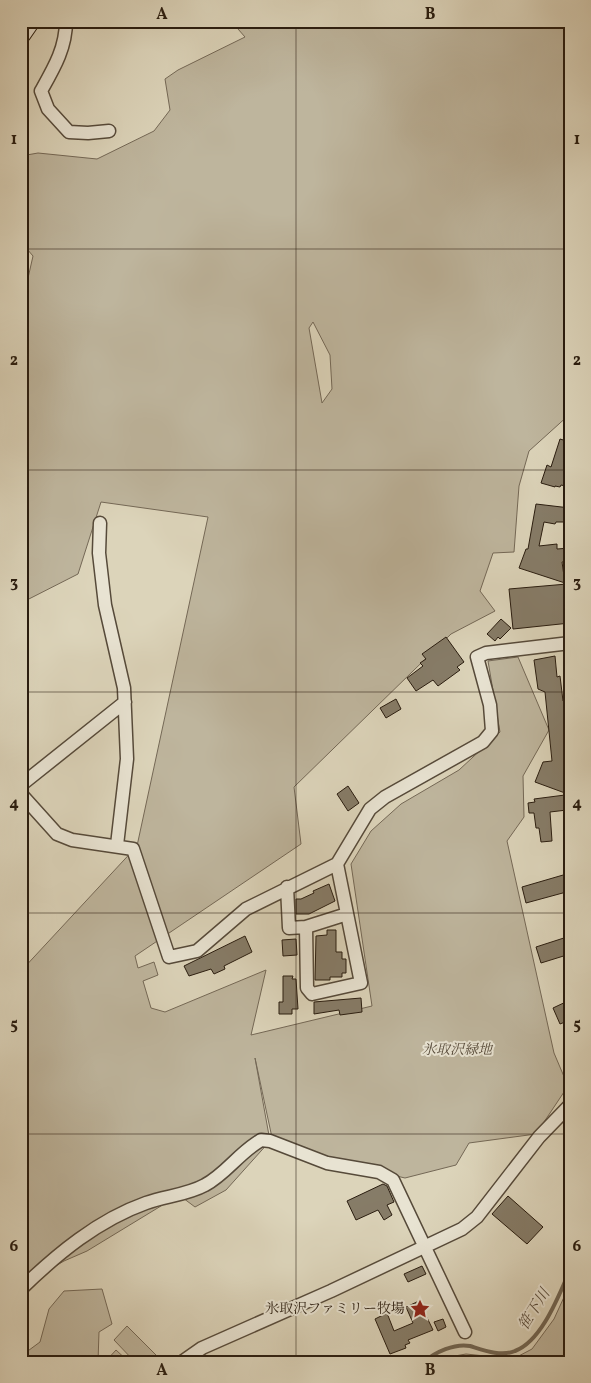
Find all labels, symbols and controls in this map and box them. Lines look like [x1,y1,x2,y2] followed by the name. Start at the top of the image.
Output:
[156,4,168,26] text: A
[425,4,436,26] text: B
[11,129,17,151] text: 1
[574,129,580,151] text: 1
[10,350,18,372] text: 2
[573,350,581,372] text: 2
[10,572,18,594] text: 3
[573,572,581,594] text: 3
[9,793,19,815] text: 4
[572,793,582,815] text: 4
[10,1014,18,1036] text: 5
[573,1014,581,1036] text: 5
[422,1041,494,1060] park label: 氷取沢緑地
[10,1236,19,1258] text: 6
[573,1236,582,1258] text: 6
[514,1284,557,1335] water label: 笹下川
[409,1298,431,1320] place icon: 氷取沢ファミリー牧場
[265,1300,405,1319] place label: 氷取沢ファミリー牧場
[156,1360,168,1382] text: A
[425,1360,436,1382] text: B

